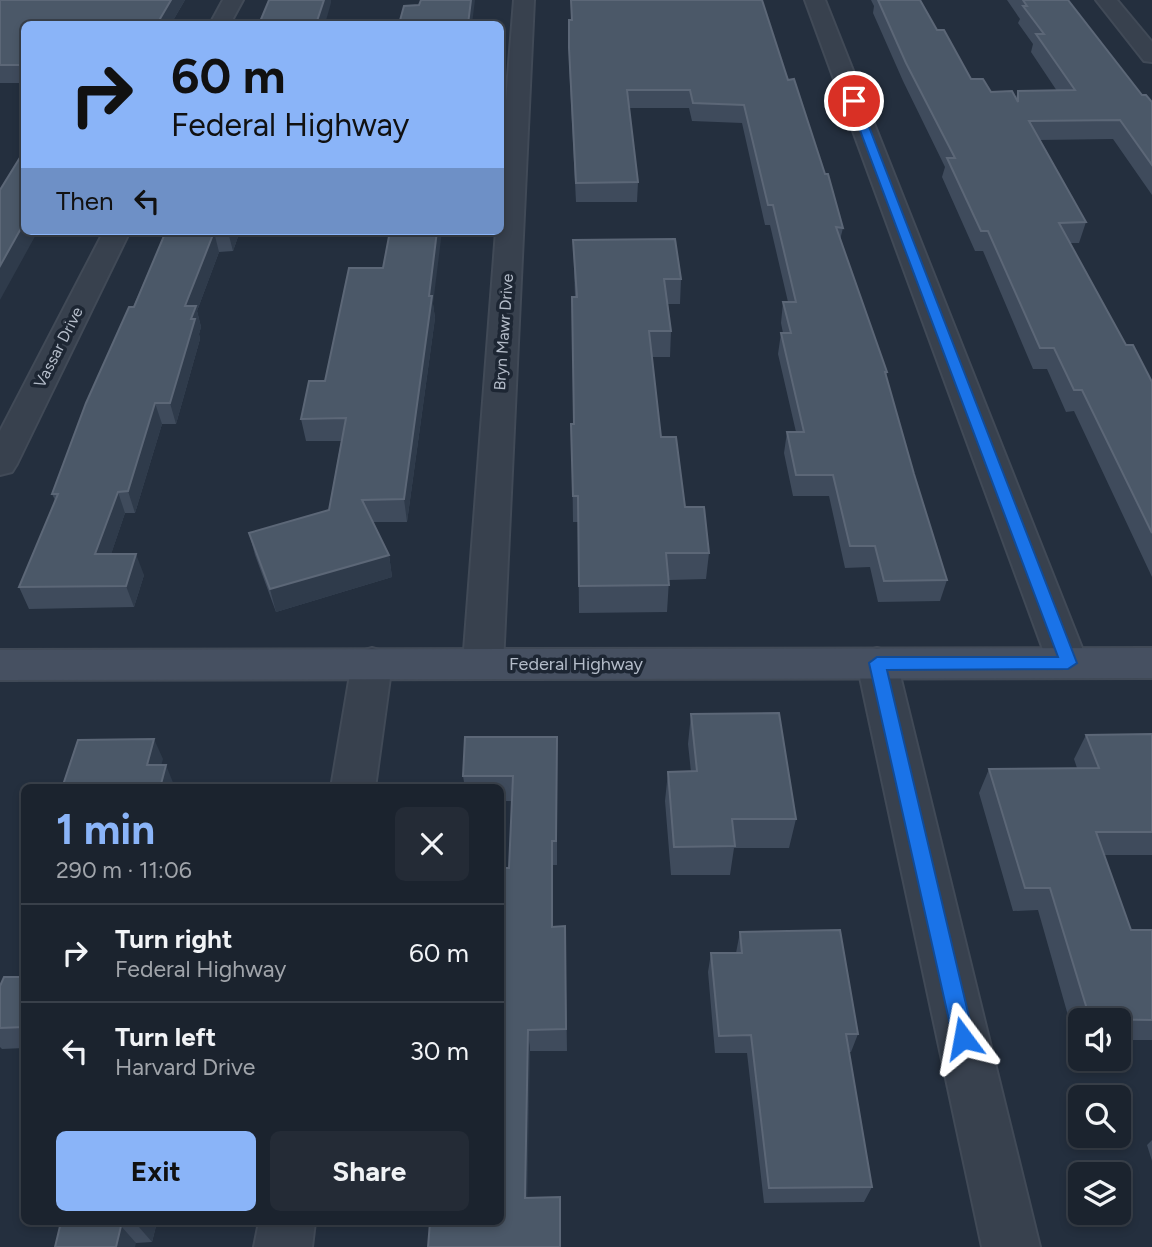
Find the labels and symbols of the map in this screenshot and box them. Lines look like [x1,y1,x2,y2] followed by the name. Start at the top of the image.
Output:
[824,71,884,131] pin
[490,273,517,391] street label: Bryn Mawr Drive
[30,303,87,391] street label: Vassar Drive
[509,653,644,675] street label: Federal Highway
[926,1001,1000,1075] position arrow

